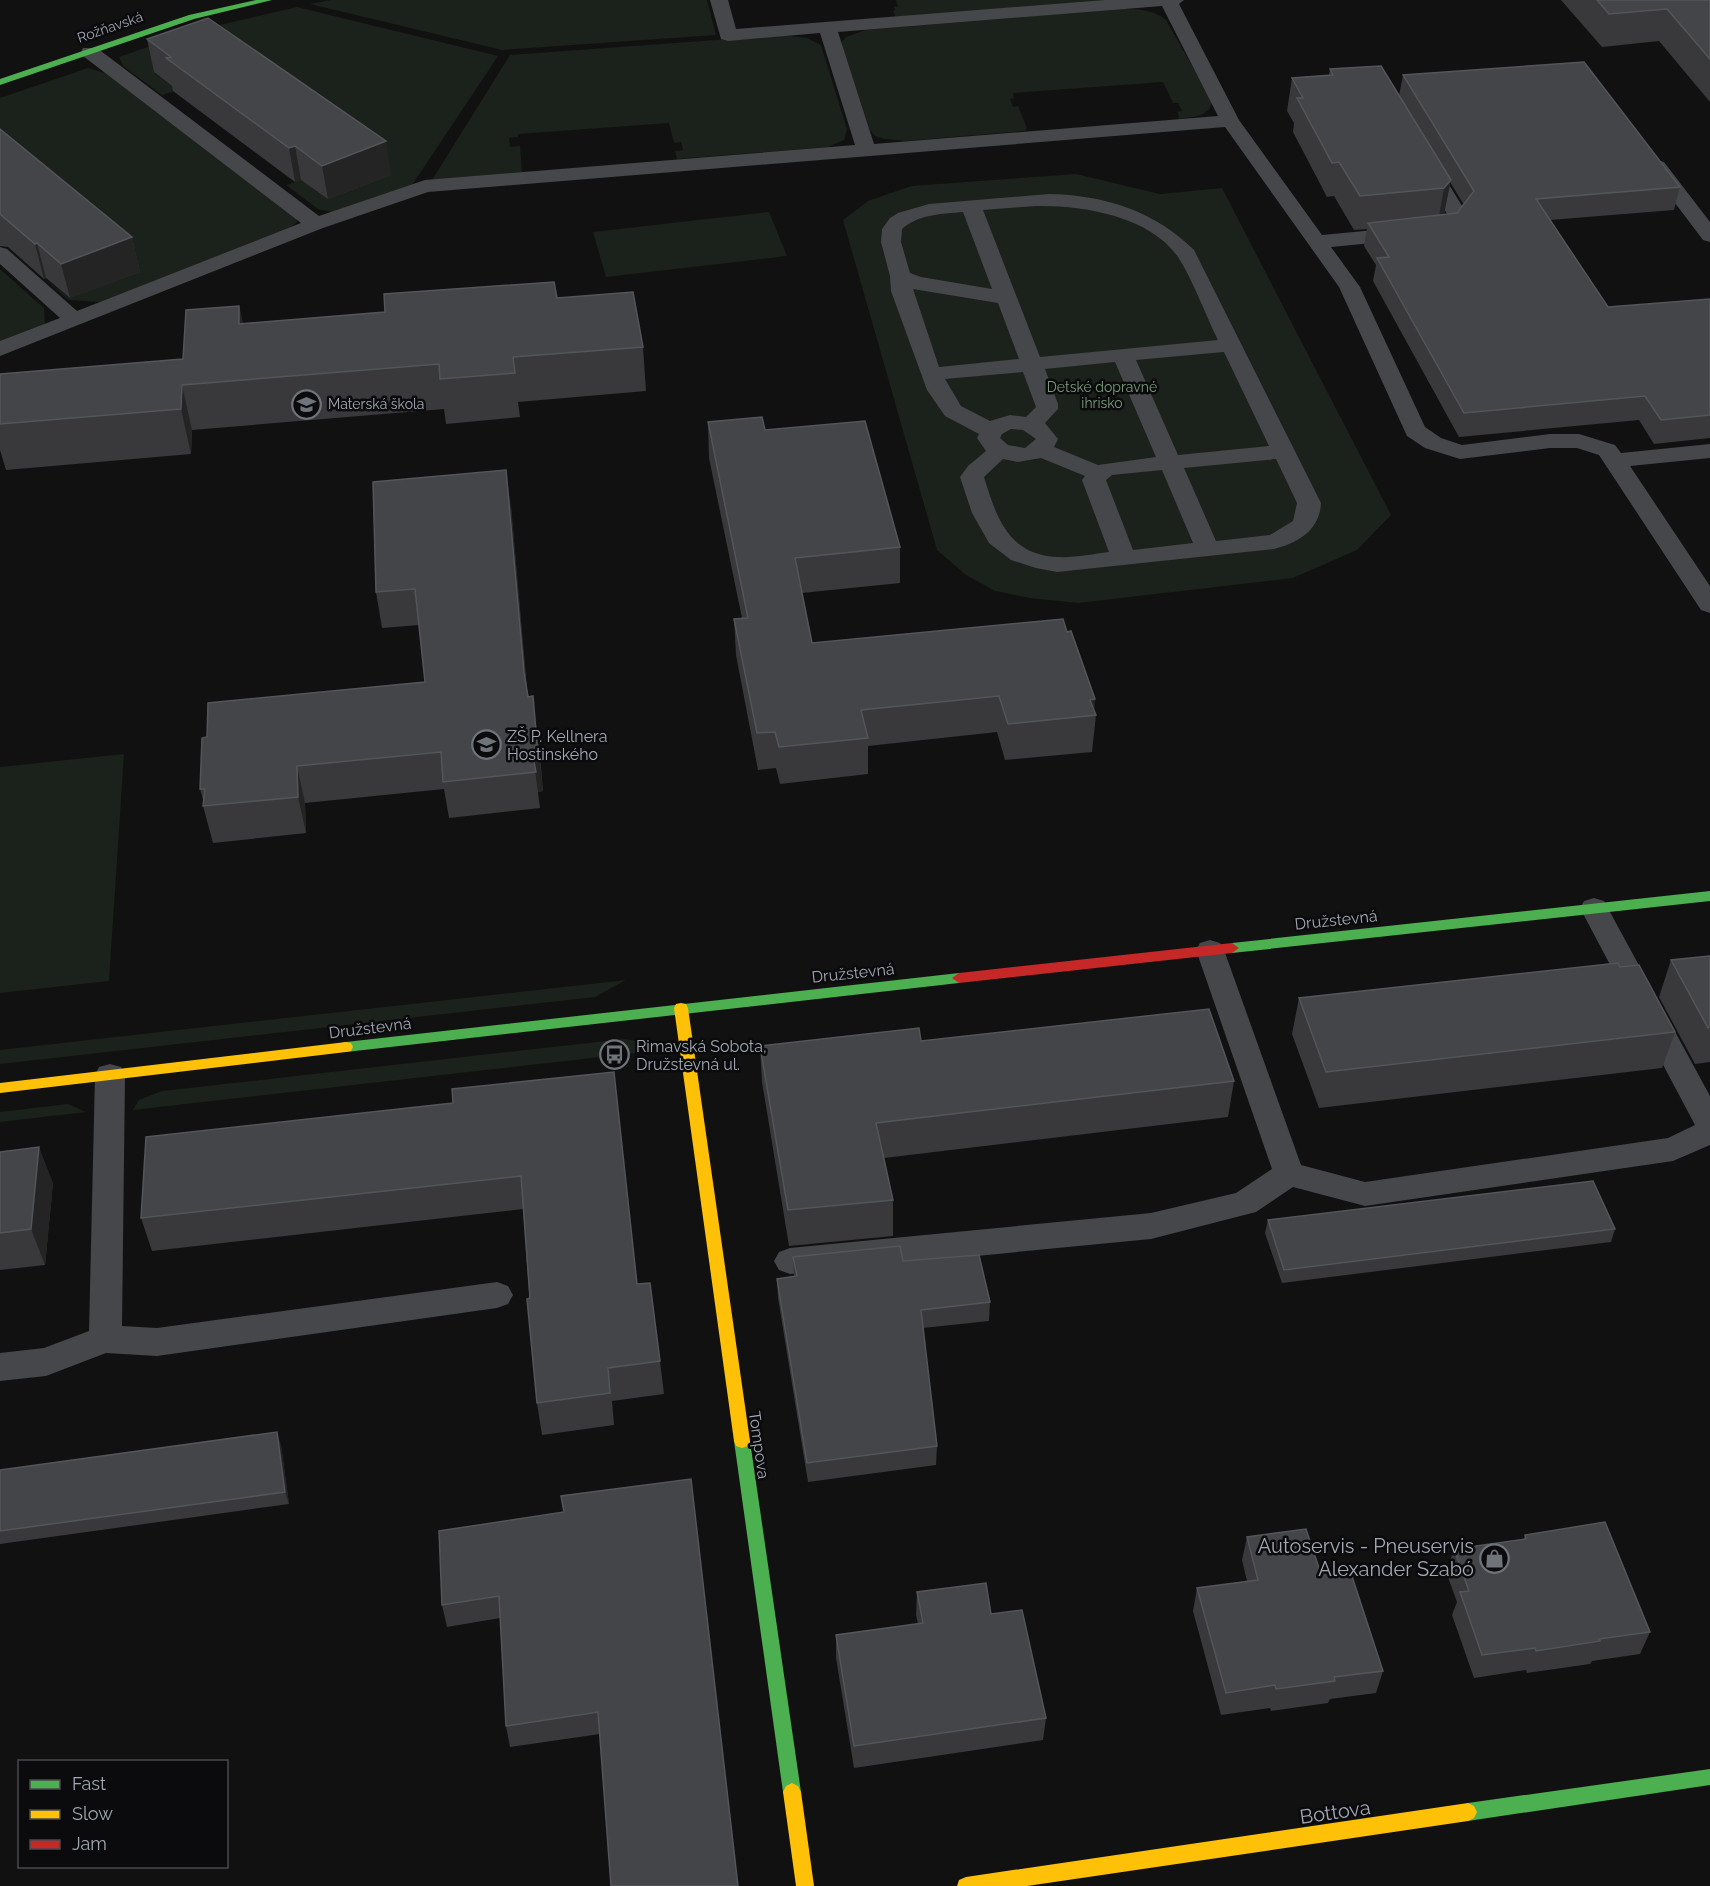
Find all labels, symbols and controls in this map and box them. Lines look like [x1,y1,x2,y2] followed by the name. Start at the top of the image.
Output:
[75,8,145,46] street label: Rožňavská
[1047,379,1157,411] park label: Detské dopravné ihrisko
[291,388,323,420] school or university icon: Materská škola
[328,396,424,412] place label: Materská škola
[507,726,607,764] place label: ZŠ P. Kellnera Hostinského
[470,729,502,761] school or university icon: ZŠ P. Kellnera Hostinského
[1294,906,1378,934] street label: Družstevná
[811,959,895,987] street label: Družstevná
[328,1014,412,1042] street label: Družstevná
[636,1037,767,1074] place label: Rimavská Sobota, Družstevná ul.
[599,1039,631,1071] bus stop icon: Rimavská Sobota, Družstevná ul.
[745,1410,773,1480] street label: Tompova
[1258,1534,1474,1581] place label: Autoservis - Pneuservis Alexander Szabó
[1479,1542,1511,1574] shop icon: Autoservis - Pneuservis Alexander Szabó
[18,1760,228,1868] legend
[72,1773,106,1794] text: Fast
[1298,1795,1372,1829] street label: Bottova
[72,1803,113,1824] text: Slow
[72,1833,107,1854] text: Jam

